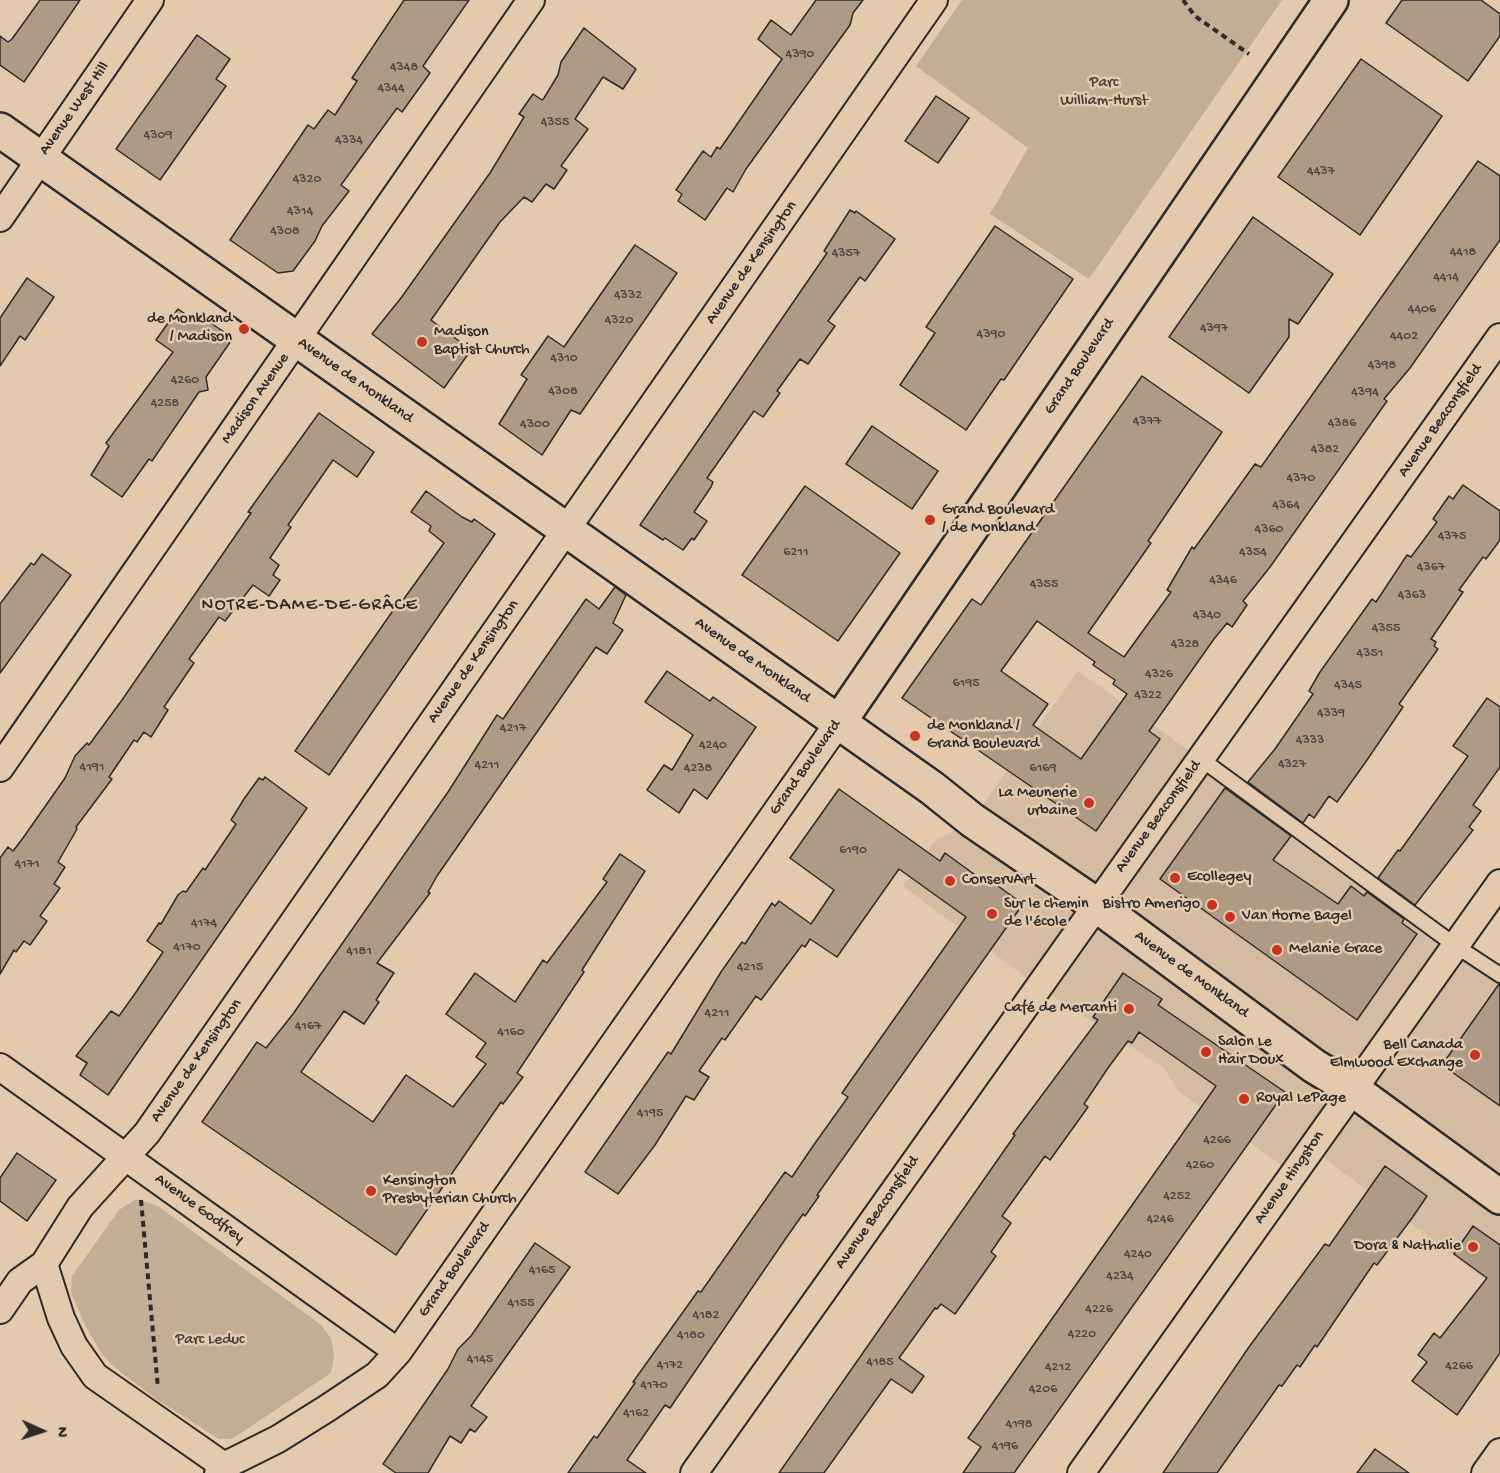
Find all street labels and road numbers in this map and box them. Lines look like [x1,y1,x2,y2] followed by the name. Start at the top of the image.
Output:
[36,59,114,159] street label: Avenue West Hill
[702,197,802,329] street label: Avenue de Kensington
[1041,315,1119,419] street label: Grand Boulevard
[293,334,417,428] street label: Avenue de Monkland
[218,350,294,448] street label: Madison Avenue
[1395,361,1487,481] street label: Avenue Beaconsfield
[424,596,524,728] street label: Avenue de Kensington
[690,614,814,708] street label: Avenue de Monkland
[766,717,846,819] street label: Grand Boulevard
[1112,757,1206,877] street label: Avenue Beaconsfield
[1130,927,1252,1023] street label: Avenue de Monkland
[147,995,247,1127] street label: Avenue de Kensington
[1251,1128,1329,1228] street label: Avenue Hingston
[832,1153,924,1273] street label: Avenue Beaconsfield
[150,1170,248,1248] street label: Avenue Godfrey
[415,1219,495,1321] street label: Grand Boulevard

